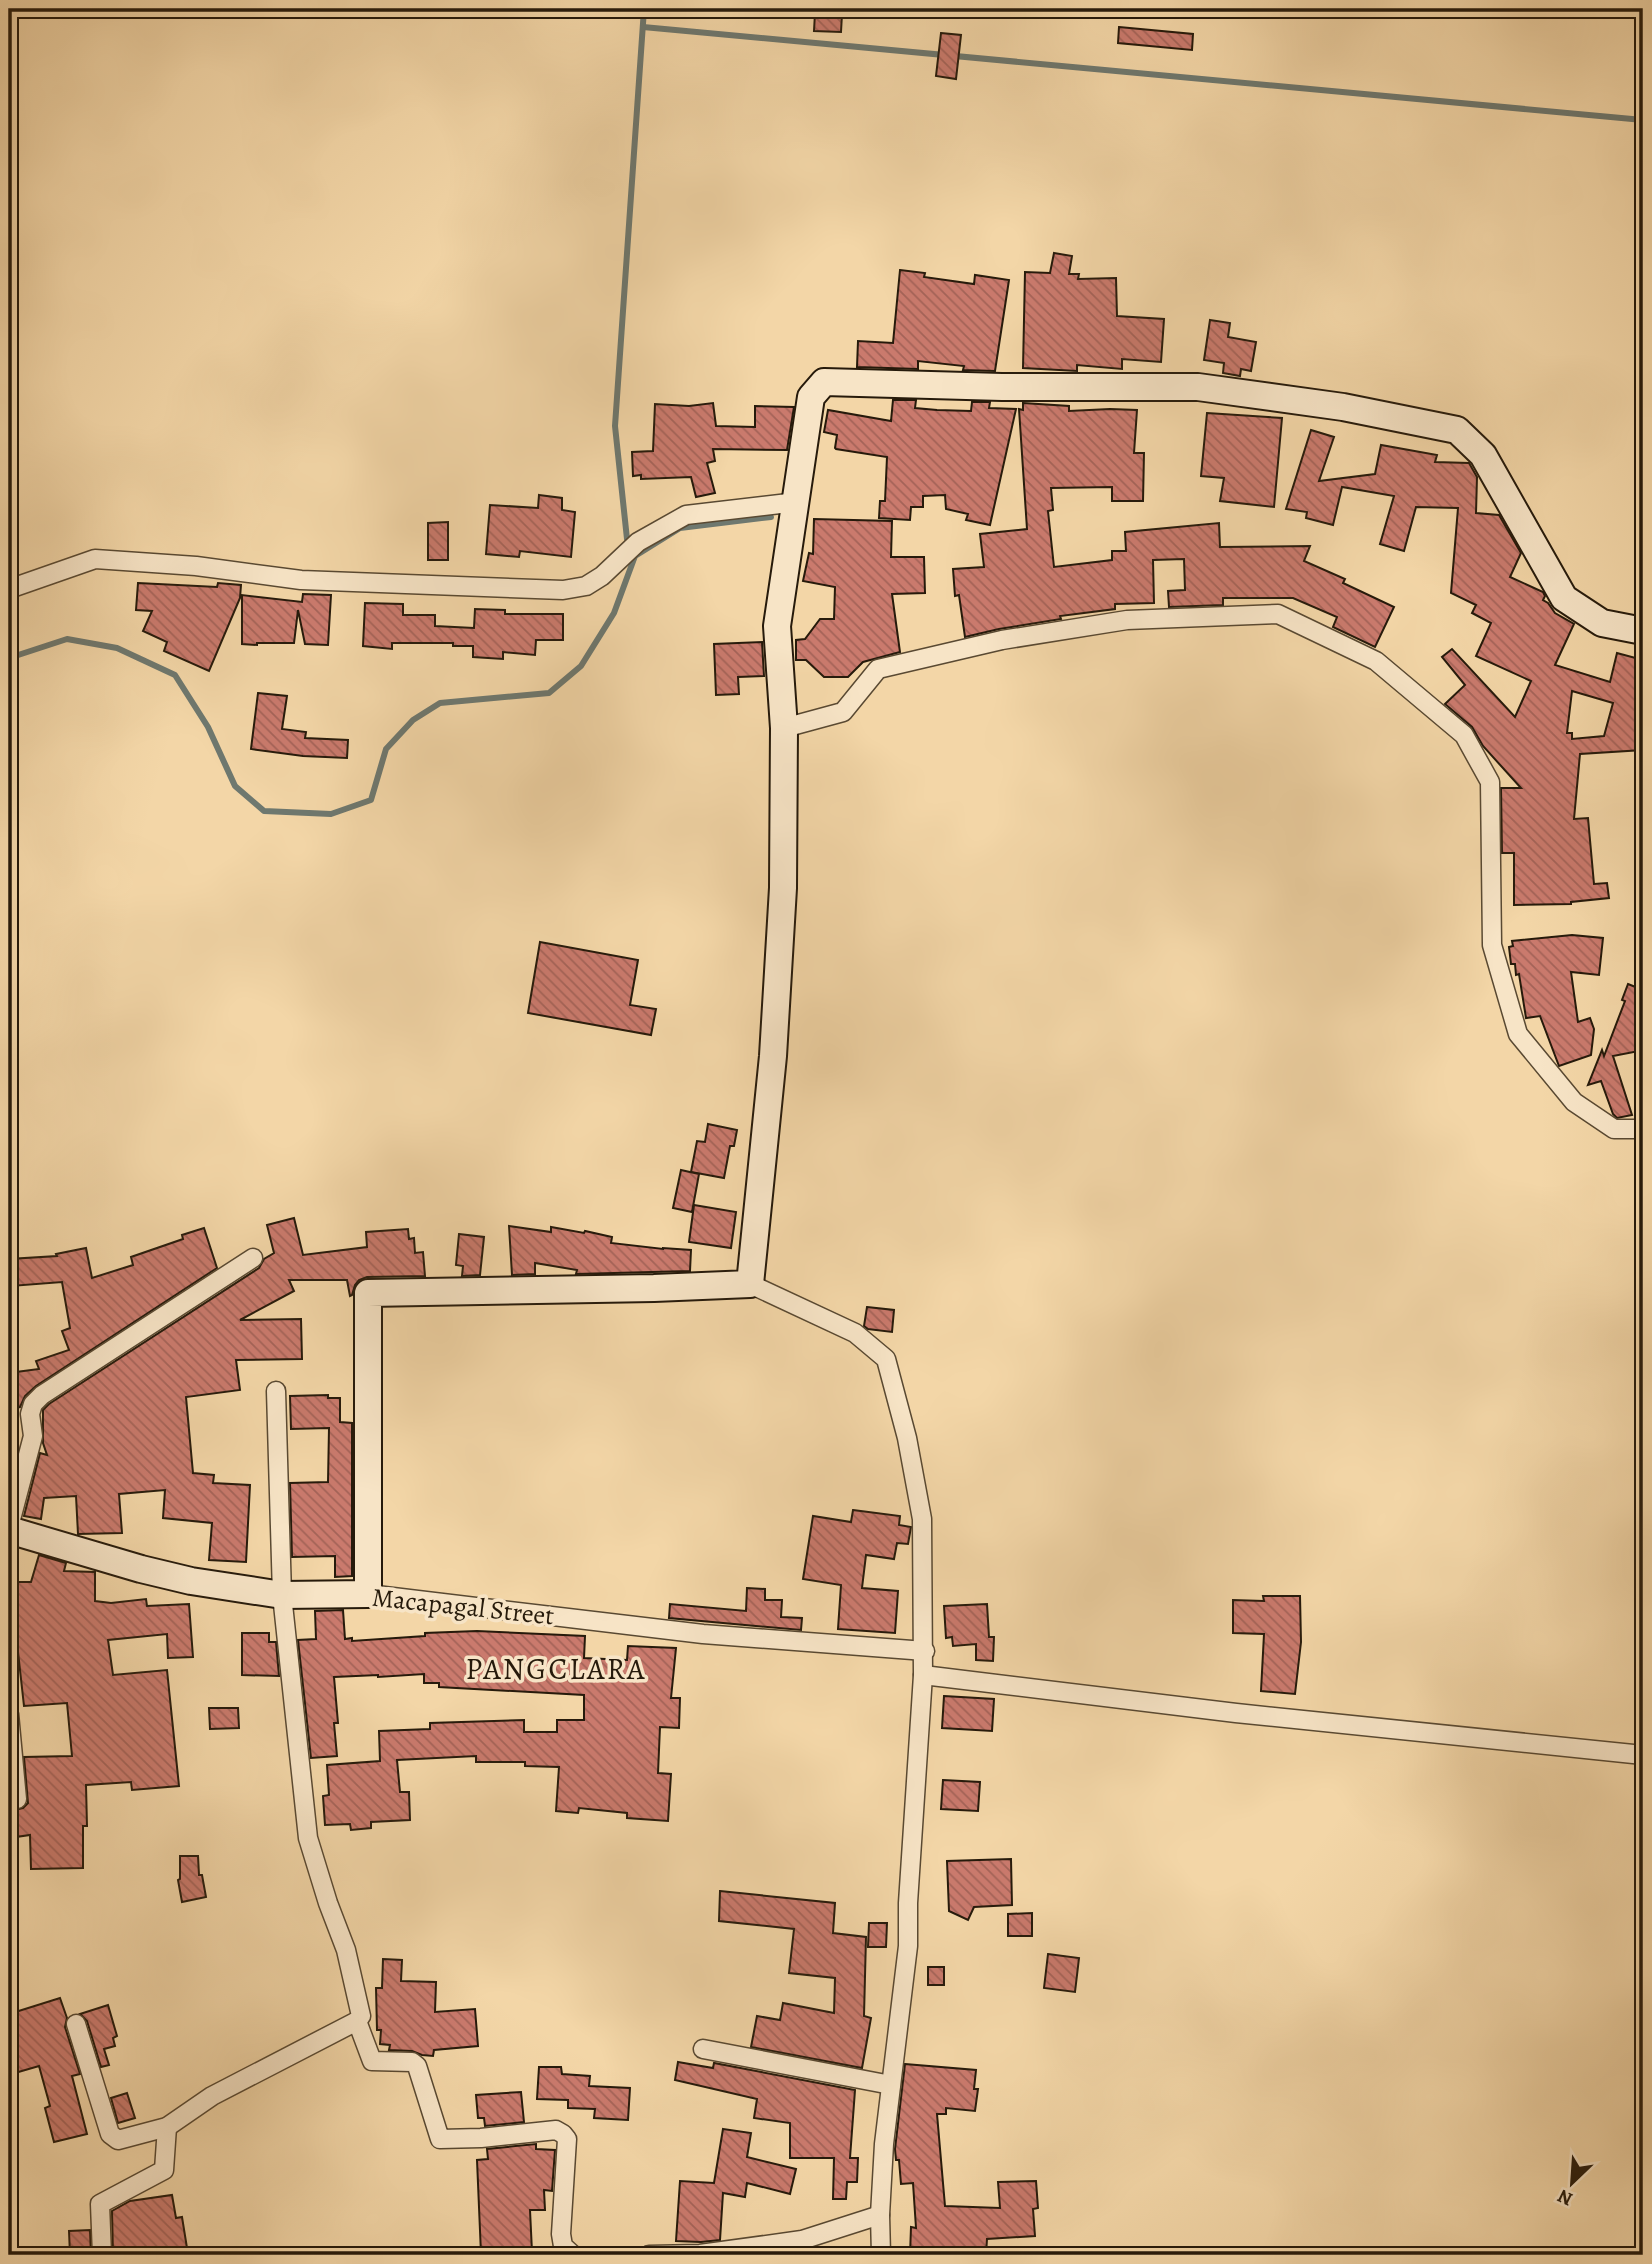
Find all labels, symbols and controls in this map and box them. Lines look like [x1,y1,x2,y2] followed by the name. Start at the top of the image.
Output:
[370,1580,556,1634] street label: Macapagal Street
[466,1649,647,1689] district label: PANGCLARA
[1536,2148,1606,2218] north arrow
[1553,2183,1577,2212] text: N

